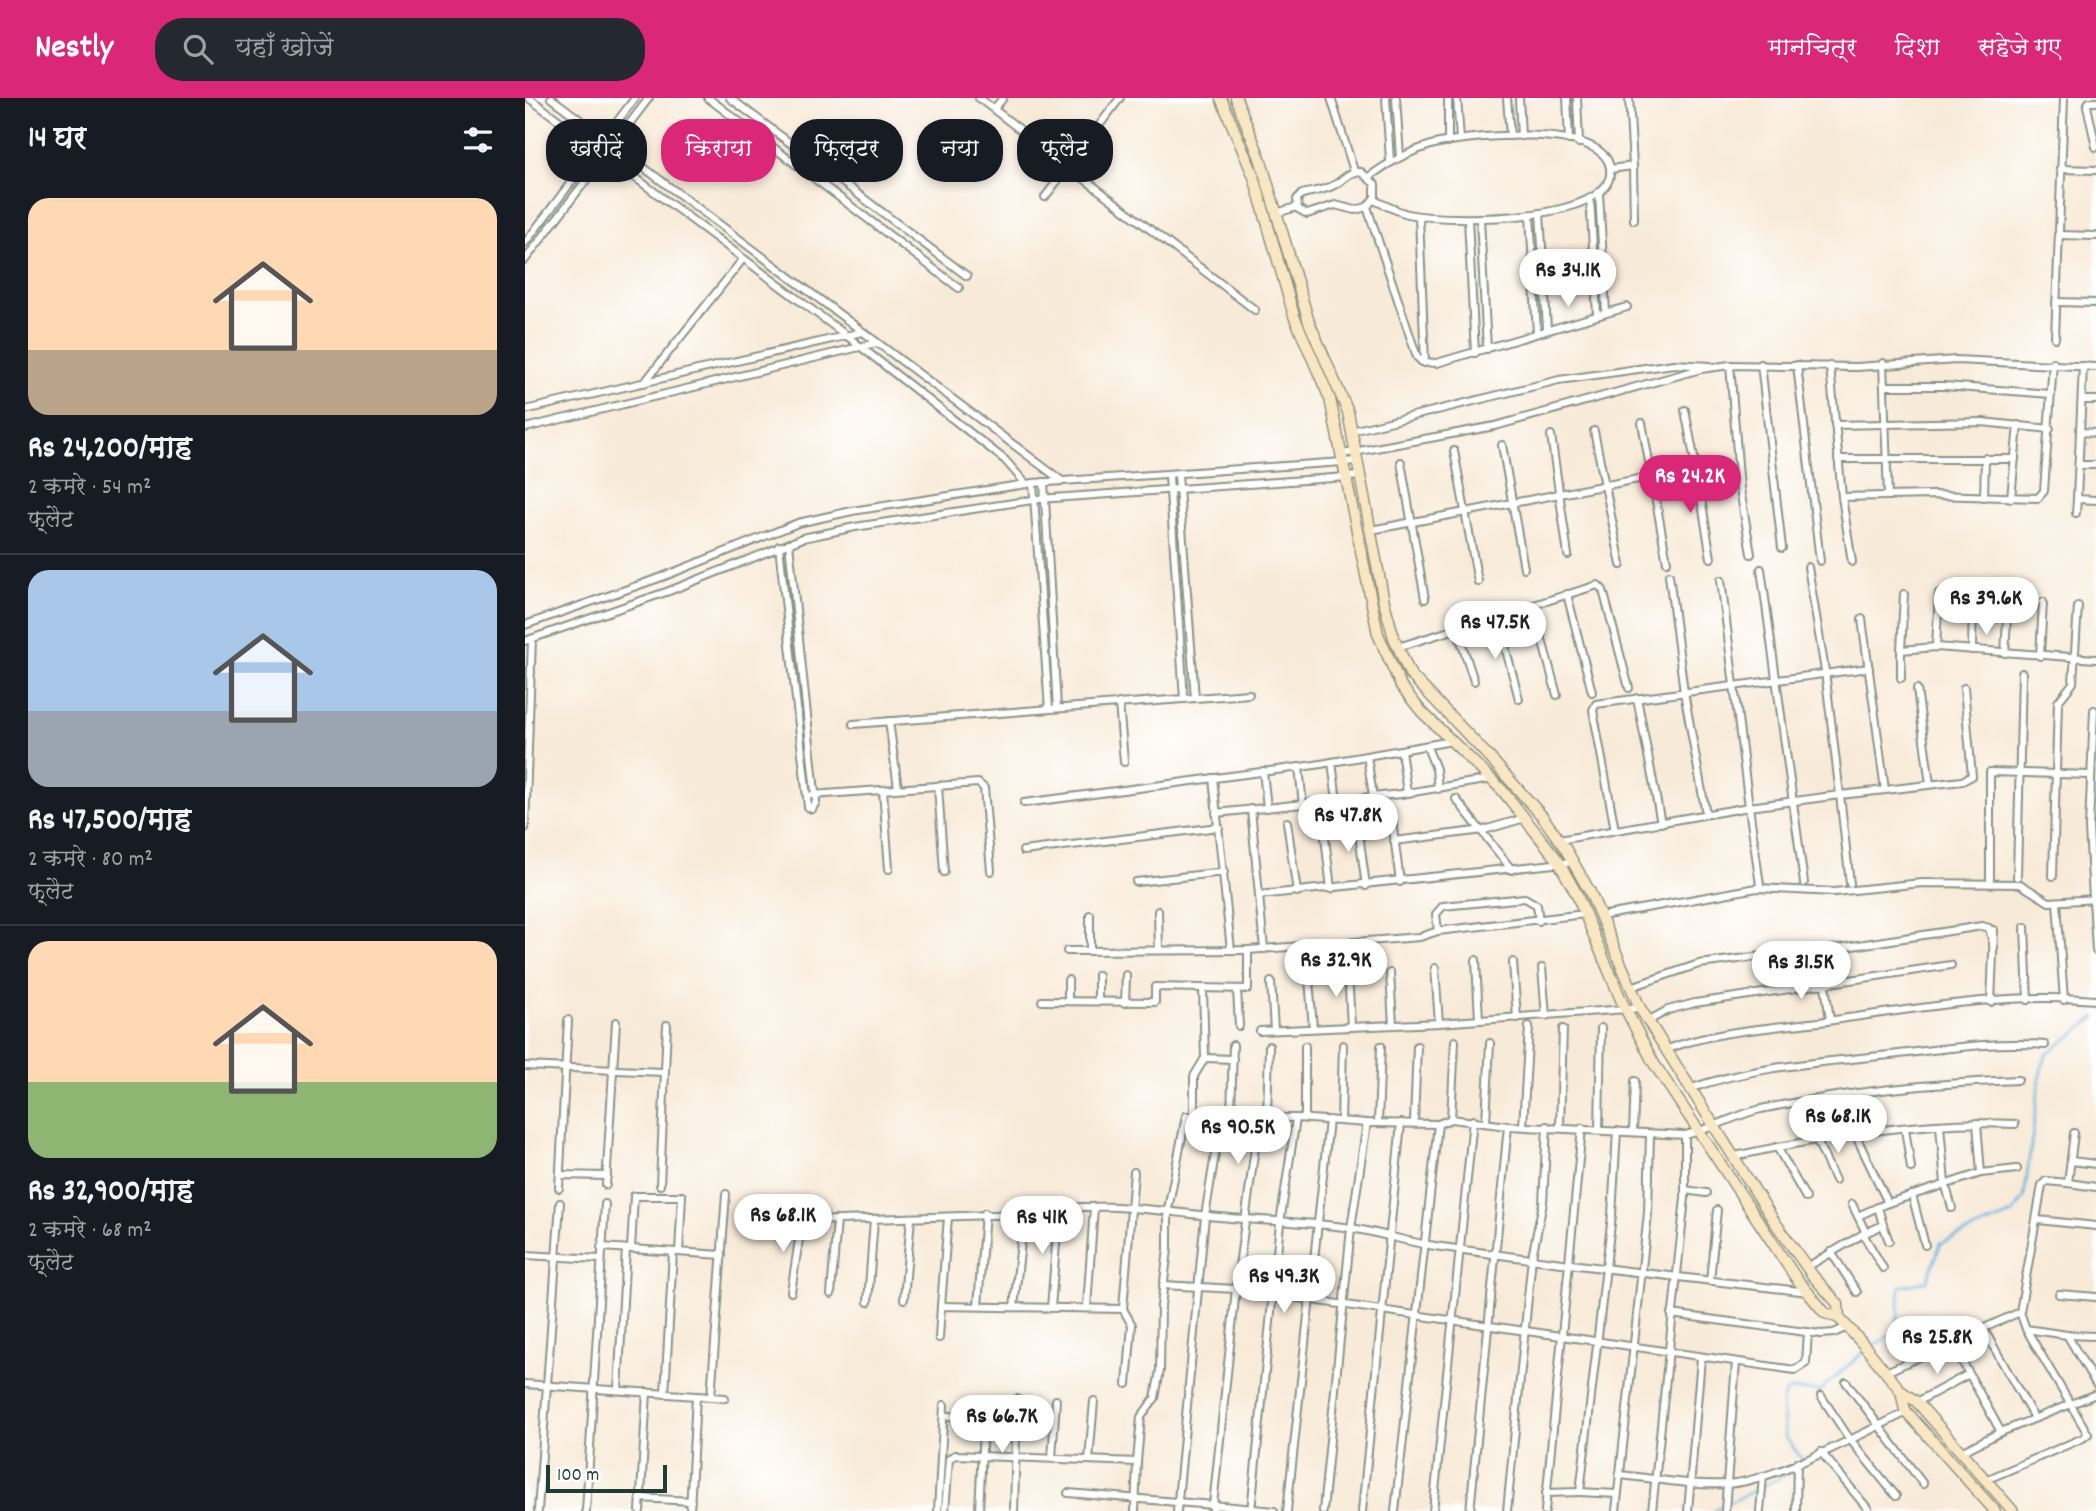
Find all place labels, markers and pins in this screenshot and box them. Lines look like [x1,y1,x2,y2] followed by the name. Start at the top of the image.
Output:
[1496,250,1640,309] pin: Rs 34.1K
[1618,456,1762,515] pin: Rs 24.2K
[1914,578,2058,637] pin: Rs 39.6K
[1423,602,1567,661] pin: Rs 47.5K
[1276,794,1420,854] pin: Rs 47.8K
[1264,940,1408,999] pin: Rs 32.9K
[1729,942,1873,1001] pin: Rs 31.5K
[1766,1096,1910,1155] pin: Rs 68.1K
[1166,1107,1310,1166] pin: Rs 90.5K
[711,1194,855,1254] pin: Rs 68.1K
[985,1196,1099,1256] pin: Rs 41K
[1212,1256,1356,1315] pin: Rs 49.3K
[1865,1316,2009,1376] pin: Rs 25.8K
[930,1396,1074,1455] pin: Rs 66.7K

